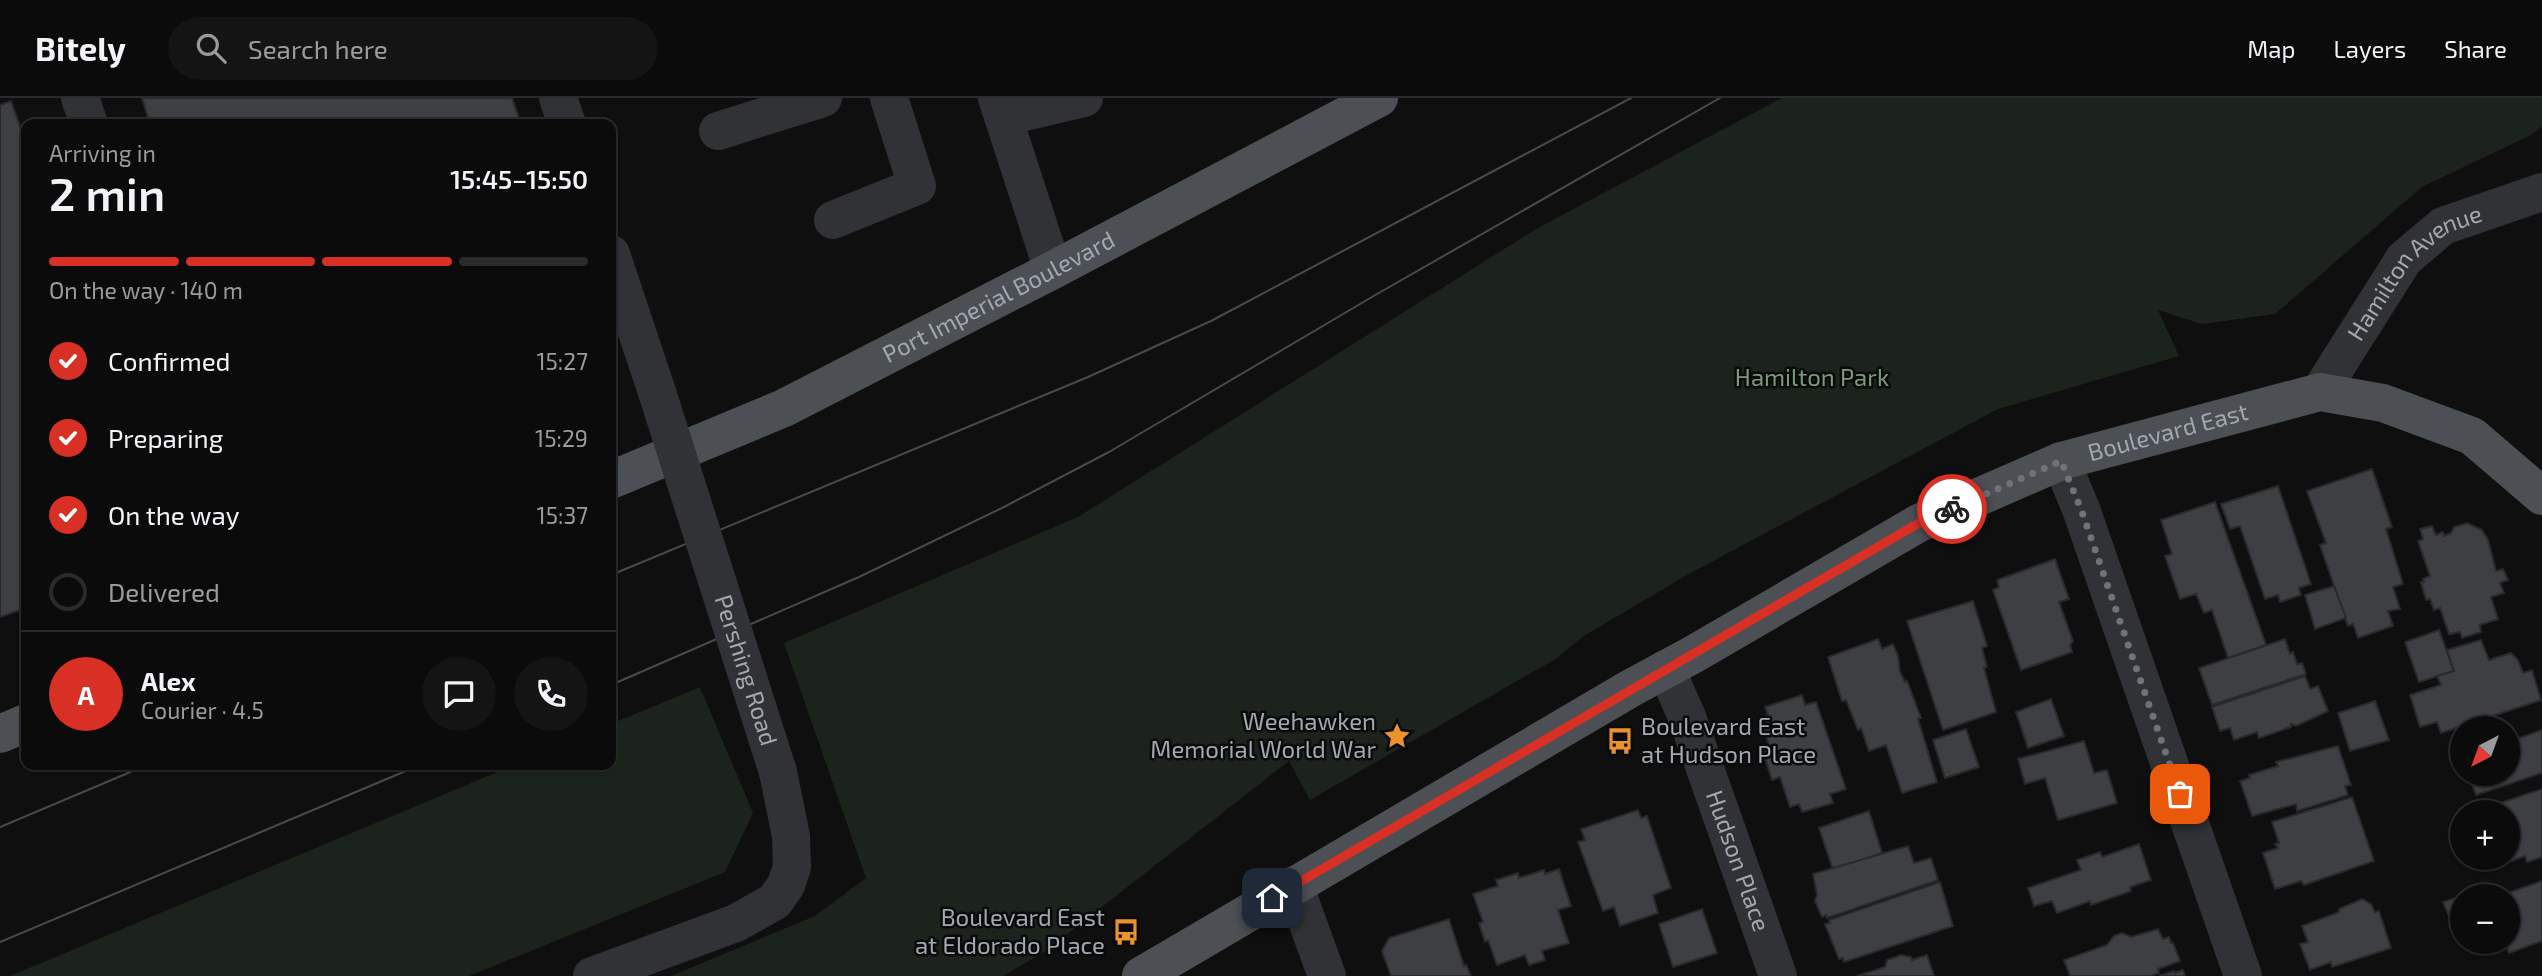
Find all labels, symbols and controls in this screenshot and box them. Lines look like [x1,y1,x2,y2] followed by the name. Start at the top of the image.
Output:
[168,17,658,80] search box
[35,28,126,68] text: Bitely
[192,29,230,67] icon: search
[248,33,388,64] text: Search here
[2247,34,2295,63] text: Map
[2333,34,2406,63] text: Layers
[2444,34,2507,63] text: Share
[49,139,156,167] text: Arriving in
[450,163,588,194] text: 15:45–15:50
[49,165,165,220] text: 2 min
[2340,198,2485,345] street label: Hamilton Avenue
[877,224,1119,368] street label: Port Imperial Boulevard
[49,276,243,304] text: On the way · 140 m
[49,342,87,380] icon: check
[108,345,231,376] text: Confirmed
[536,347,588,375] text: 15:27
[1735,362,1889,391] park label: Hamilton Park
[2084,396,2251,466] street label: Boulevard East
[49,419,87,457] icon: check
[108,422,223,453] text: Preparing
[535,424,588,452] text: 15:29
[1917,474,1987,544] courier
[1933,490,1971,528] icon: bike
[49,496,87,534] icon: check
[108,499,239,530] text: On the way
[537,501,588,529] text: 15:37
[108,576,220,607] text: Delivered
[709,591,785,749] street label: Pershing Road
[422,657,496,731] button: chat
[514,657,588,731] button: phone
[141,665,196,696] text: Alex
[78,679,94,710] text: A
[141,696,264,724] text: Courier · 4.5
[1150,706,1376,763] place label: Weehawken Memorial World War
[1641,711,1816,768] place label: Boulevard East at Hudson Place
[2450,716,2520,786] north arrow
[2450,716,2520,954] map controls
[1382,721,1412,751] place icon: Weehawken Memorial World War
[1605,726,1635,756] bus stop icon: Boulevard East at Hudson Place
[2150,764,2210,824] pin
[2161,775,2199,813] icon: bag
[1701,786,1777,935] street label: Hudson Place
[2450,800,2520,870] button: +
[1242,868,1302,928] pin
[1253,879,1291,917] icon: home
[2450,884,2520,954] button: −
[915,902,1105,959] place label: Boulevard East at Eldorado Place
[1111,917,1141,947] bus stop icon: Boulevard East at Eldorado Place

